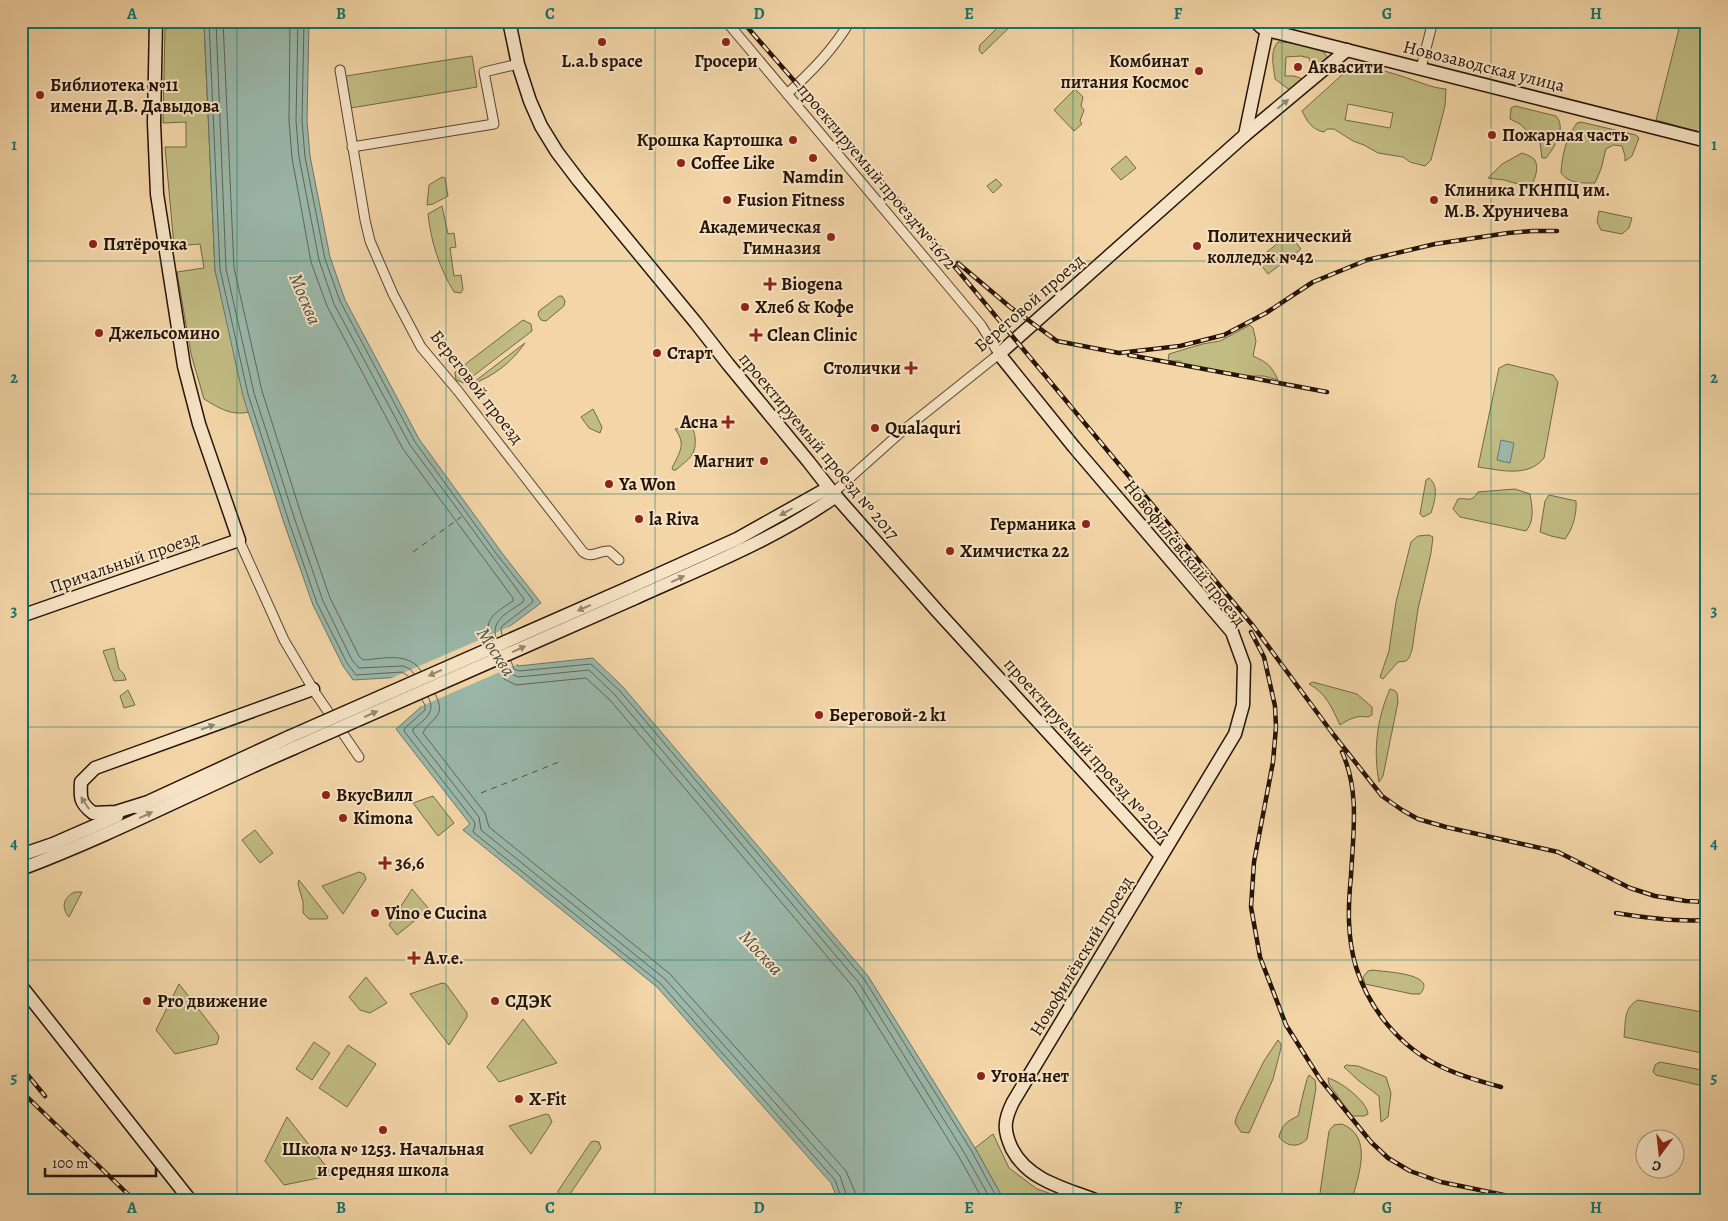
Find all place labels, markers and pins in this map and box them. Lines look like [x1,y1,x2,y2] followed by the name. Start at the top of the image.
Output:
[596,36,608,48] marker: L.a.b space
[720,36,732,48] marker: Гросери
[561,49,643,73] place label: L.a.b space
[694,49,758,73] place label: Гросери
[1060,49,1189,94] place label: Комбинат питания Космос
[1307,55,1384,79] place label: Аквасити
[1292,61,1304,73] marker: Аквасити
[1193,65,1205,77] marker: Комбинат питания Космос
[50,73,220,118] place label: Библиотека №11 имени Д.В. Давыдова
[34,89,46,101] marker: Библиотека №11 имени Д.В. Давыдова
[1502,123,1629,147] place label: Пожарная часть
[637,128,783,152] place label: Крошка Картошка
[1486,129,1498,141] marker: Пожарная часть
[787,134,799,146] marker: Крошка Картошка
[691,151,775,175] place label: Coffee Like
[807,152,819,164] marker: Namdin
[675,157,687,169] marker: Coffee Like
[782,165,844,189] place label: Namdin
[1444,178,1610,223] place label: Клиника ГКНПЦ им. М.В. Хруничева
[737,188,845,212] place label: Fusion Fitness
[721,194,733,206] marker: Fusion Fitness
[1428,194,1440,206] marker: Клиника ГКНПЦ им. М.В. Хруничева
[698,215,821,260] place label: Академическая Гимназия
[1207,224,1352,269] place label: Политехнический колледж №42
[825,231,837,243] marker: Академическая Гимназия
[103,232,188,256] place label: Пятёрочка
[87,238,99,250] marker: Пятёрочка
[1191,240,1203,252] marker: Политехнический колледж №42
[781,272,843,296] place label: Biogena
[763,277,777,291] marker: Biogena
[755,295,854,319] place label: Хлеб & Кофе
[739,301,751,313] marker: Хлеб & Кофе
[109,321,220,345] place label: Джельсомино
[767,323,858,347] place label: Clean Clinic
[93,327,105,339] marker: Джельсомино
[749,328,763,342] marker: Clean Clinic
[667,341,713,365] place label: Старт
[651,347,663,359] marker: Старт
[823,356,901,380] place label: Столички
[905,362,917,374] marker: Столички
[679,410,718,434] place label: Асна
[722,416,734,428] marker: Асна
[885,416,961,440] place label: Qualaquri
[869,422,881,434] marker: Qualaquri
[693,449,754,473] place label: Магнит
[758,455,770,467] marker: Магнит
[618,472,676,496] place label: Ya Won
[603,478,615,490] marker: Ya Won
[649,507,699,531] place label: la Riva
[990,512,1076,536] place label: Германика
[633,513,645,525] marker: la Riva
[1080,518,1092,530] marker: Германика
[960,539,1070,563] place label: Химчистка 22
[944,545,956,557] marker: Химчистка 22
[829,703,947,727] place label: Береговой-2 k1
[813,709,825,721] marker: Береговой-2 k1
[336,783,413,807] place label: ВкусВилл
[320,789,332,801] marker: ВкусВилл
[353,806,413,830] place label: Kimona
[337,812,349,824] marker: Kimona
[395,851,424,875] place label: 36,6
[379,857,391,869] marker: 36,6
[384,901,488,925] place label: Vino e Cucina
[369,907,381,919] marker: Vino e Cucina
[423,946,464,970] place label: A.v.e.
[408,952,420,964] marker: A.v.e.
[157,989,267,1013] place label: Pro движение
[505,989,552,1013] place label: СДЭК
[141,995,153,1007] marker: Pro движение
[489,995,501,1007] marker: СДЭК
[991,1064,1069,1088] place label: Угона.нет
[975,1070,987,1082] marker: Угона.нет
[529,1087,566,1111] place label: X-Fit
[513,1093,525,1105] marker: X-Fit
[377,1124,389,1136] marker: Школа № 1253. Начальная и средняя школа
[282,1137,484,1182] place label: Школа № 1253. Начальная и средняя школа

